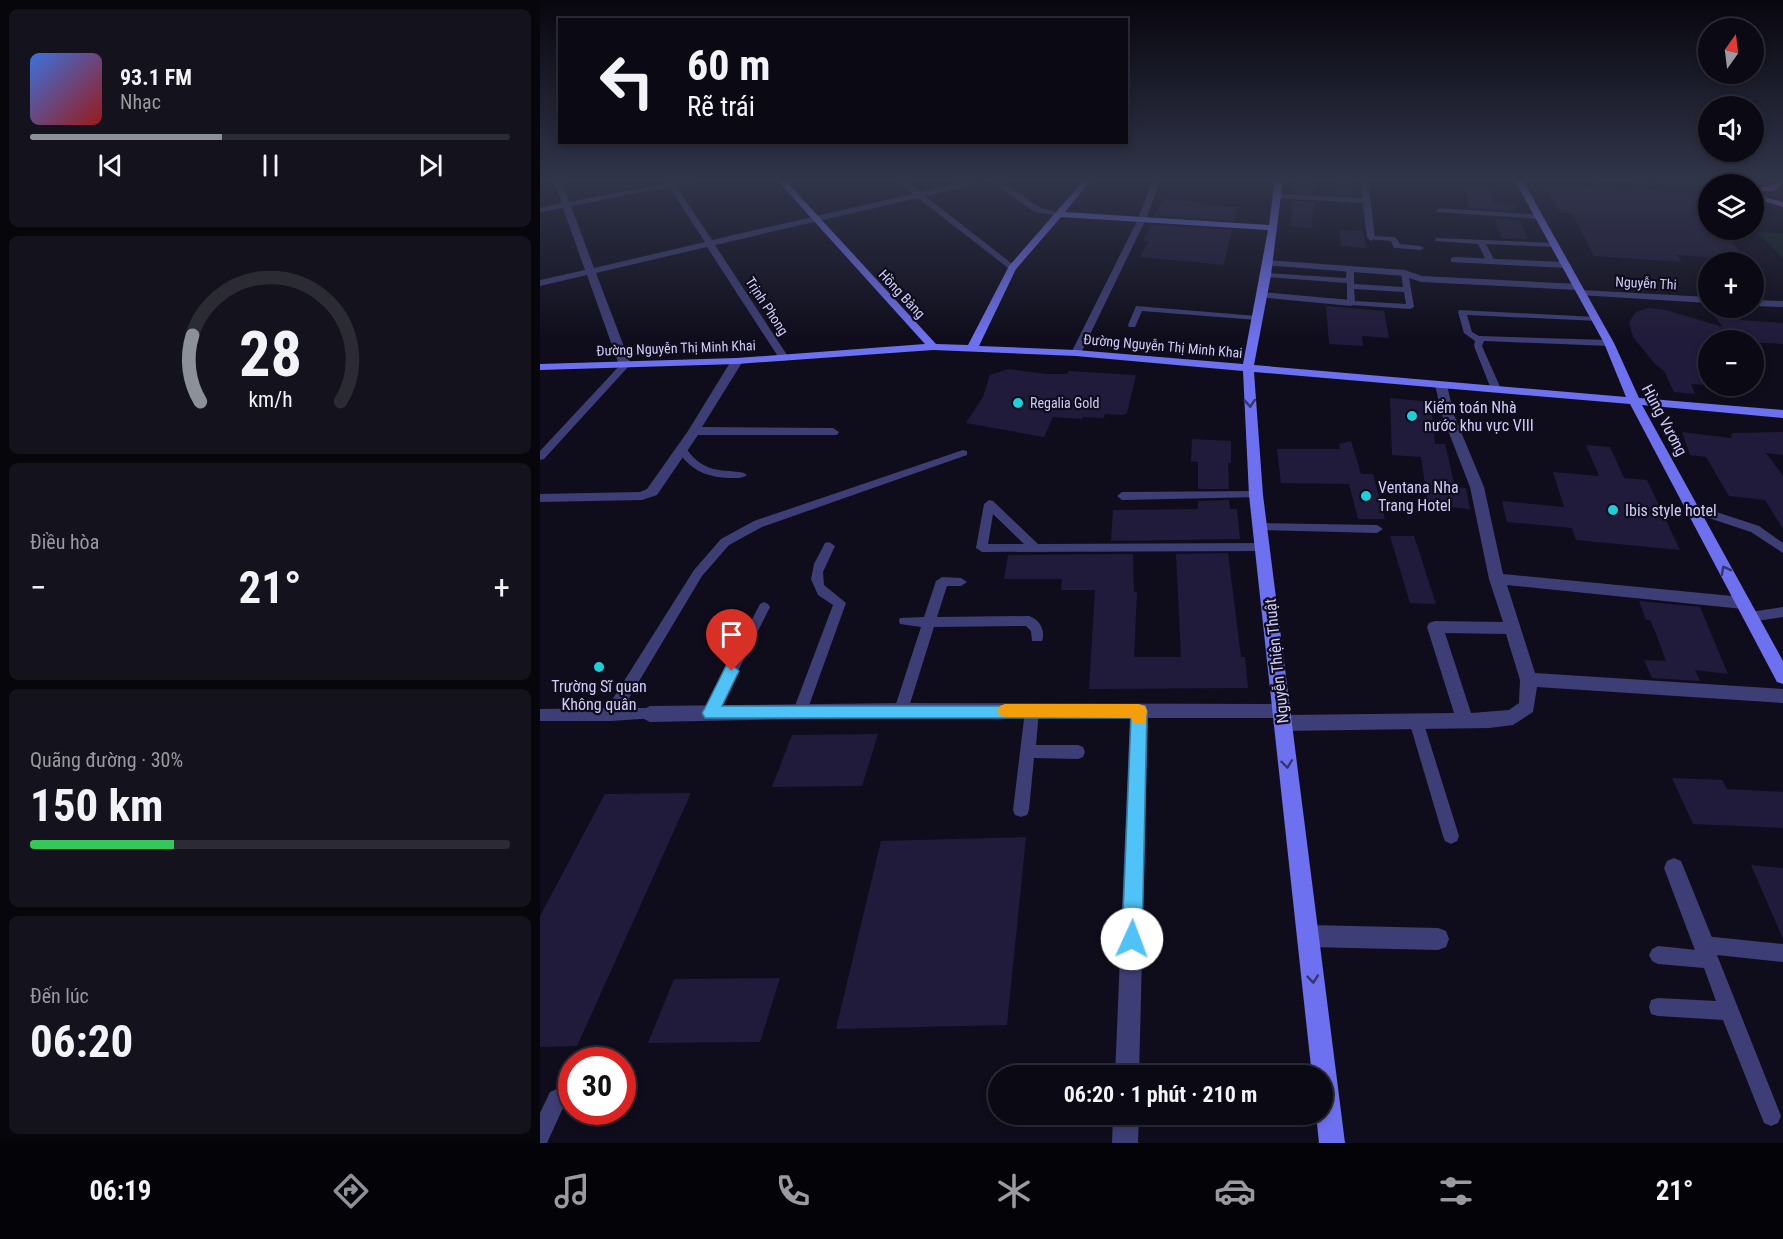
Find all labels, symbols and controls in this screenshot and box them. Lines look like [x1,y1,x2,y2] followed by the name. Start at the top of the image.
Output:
[1698,18,1764,84] north arrow
[1698,18,1764,396] map controls
[687,41,770,90] text: 60 m
[588,42,666,120] icon: left
[120,65,192,90] text: 93.1 FM
[120,90,161,114] text: Nhạc
[687,91,755,123] text: Rẽ trái
[1698,96,1764,162] button: sound
[94,149,127,182] icon: previous
[254,149,287,182] icon: pause
[414,149,447,182] icon: next
[1698,174,1764,240] button: layers
[1698,252,1764,318] button: +
[875,266,929,322] street label: Hồng Bàng
[1615,273,1677,293] street label: Nguyễn Thi
[742,274,792,338] street label: Trịnh Phong
[238,318,302,391] text: 28
[1698,330,1764,396] button: −
[1083,331,1243,361] street label: Đường Nguyễn Thị Minh Khai
[596,337,756,359] street label: Đường Nguyễn Thị Minh Khai
[1638,381,1691,459] street label: Hùng Vương
[248,387,292,412] text: km/h
[1030,395,1099,411] place label: Regalia Gold
[1011,396,1025,410] marker: Regalia Gold
[1424,398,1534,435] place label: Kiểm toán Nhà nước khu vực VIII
[1243,399,1256,408] one-way arrow
[1405,409,1419,423] marker: Kiểm toán Nhà nước khu vực VIII
[1378,478,1459,515] place label: Ventana Nha Trang Hotel
[1359,489,1373,503] marker: Ventana Nha Trang Hotel
[1625,501,1717,520] place label: Ibis style hotel
[1606,503,1620,517] marker: Ibis style hotel
[30,530,99,554] text: Điều hòa
[239,561,302,614] text: 21°
[1721,566,1732,576] one-way arrow
[30,568,47,607] text: −
[494,568,510,607] text: +
[1260,597,1292,724] street label: Nguyễn Thiện Thuật
[706,609,757,671] pin
[715,618,748,651] icon: arrive
[592,660,606,674] marker: Trường Sĩ quan Không quân
[551,677,647,714] place label: Trường Sĩ quan Không quân
[30,748,183,772] text: Quãng đường · 30%
[1280,760,1293,769] one-way arrow
[30,779,163,832] text: 150 km
[1100,907,1164,971] position arrow
[1307,974,1319,983] one-way arrow
[30,984,89,1008] text: Đến lúc
[30,1015,133,1068] text: 06:20
[558,1047,636,1125] speed limit sign: 30
[1064,1082,1257,1107] text: 06:20 · 1 phút · 210 m
[330,1170,372,1212] icon: directions
[551,1170,593,1212] icon: music
[772,1170,814,1212] icon: phone
[993,1170,1035,1212] icon: climate
[1214,1170,1256,1212] icon: car
[1435,1170,1477,1212] icon: filters
[89,1175,151,1207] text: 06:19
[1656,1175,1693,1207] text: 21°

